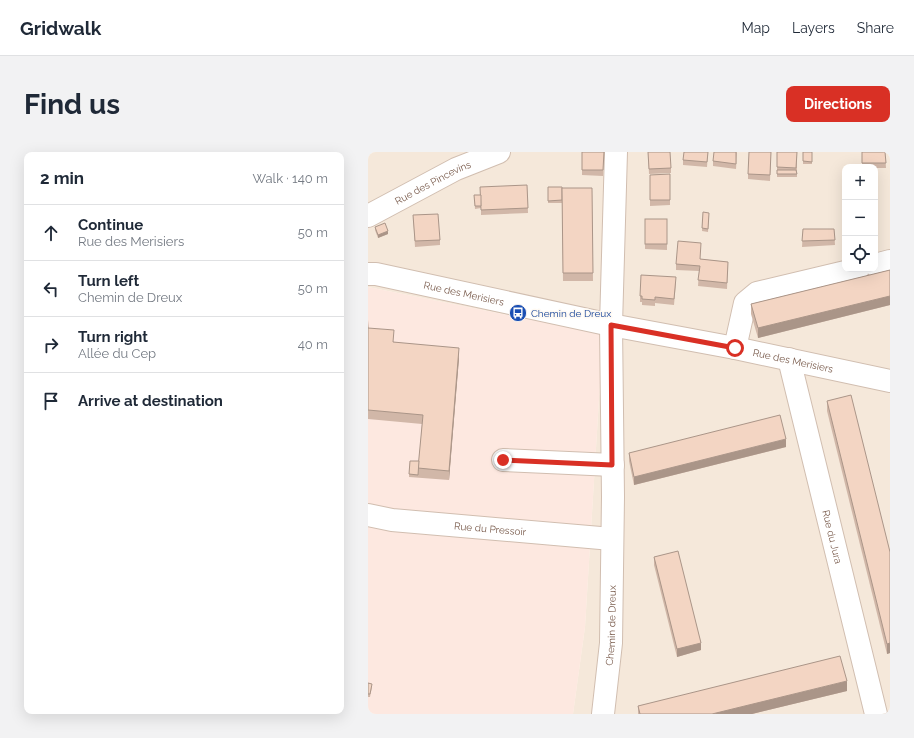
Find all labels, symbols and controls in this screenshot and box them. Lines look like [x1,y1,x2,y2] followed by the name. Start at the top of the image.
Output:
[20,17,101,39] text: Gridwalk
[742,20,770,36] text: Map
[792,20,835,36] text: Layers
[857,20,894,36] text: Share
[786,86,890,122] button: Directions
[24,88,120,121] text: Find us
[393,158,472,206] street label: Rue des Pincevins
[842,164,878,272] map controls
[842,164,878,200] button: +
[40,168,84,188] text: 2 min
[253,171,328,186] text: Walk · 140 m
[842,200,878,236] button: −
[78,216,143,234] text: Continue
[40,222,62,244] icon: ahead
[298,225,328,240] text: 50 m
[78,234,184,249] text: Rue des Merisiers
[842,236,878,272] button: locate
[78,272,139,290] text: Turn left
[40,278,62,300] icon: left
[423,279,505,307] street label: Rue des Merisiers
[298,281,328,296] text: 50 m
[78,290,182,305] text: Chemin de Dreux
[508,303,528,323] bus stop icon: Chemin de Dreux
[531,308,611,319] place label: Chemin de Dreux
[78,328,148,346] text: Turn right
[40,334,62,356] icon: right
[298,337,328,352] text: 40 m
[726,339,744,357] route start
[78,346,156,361] text: Allée du Cep
[752,346,834,374] street label: Rue des Merisiers
[40,390,62,412] icon: arrive
[78,392,223,410] text: Arrive at destination
[494,451,512,469] route end
[821,509,844,565] street label: Rue du Jura
[454,520,527,537] street label: Rue du Pressoir
[603,585,617,666] street label: Chemin de Dreux

